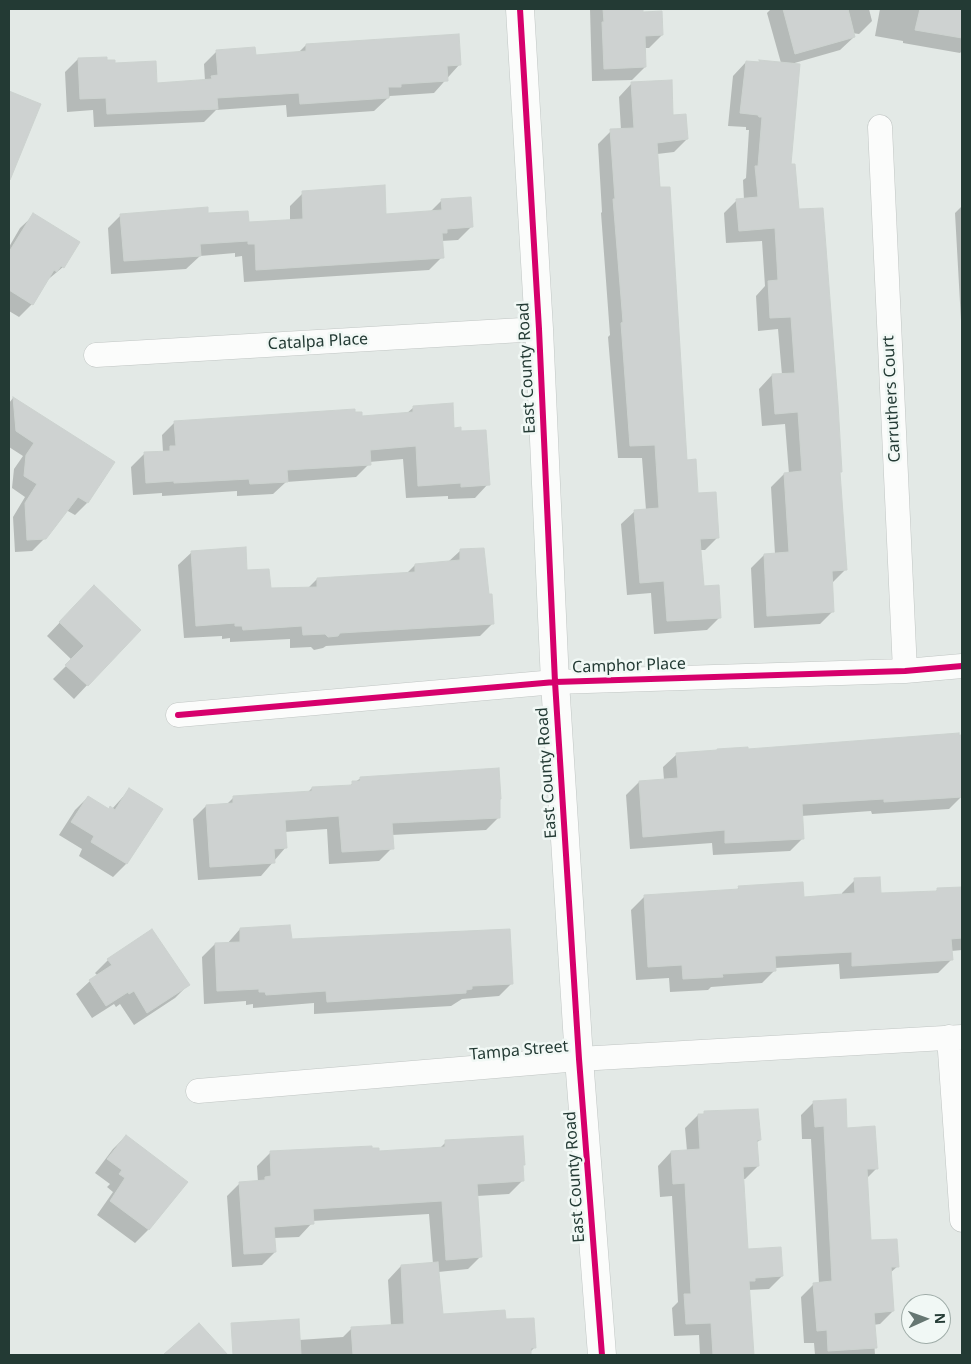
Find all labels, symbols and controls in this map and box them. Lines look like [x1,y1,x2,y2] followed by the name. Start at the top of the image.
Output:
[514,302,540,434] street label: East County Road
[267,330,369,354] street label: Catalpa Place
[879,335,905,463] street label: Carruthers Court
[572,654,686,678] street label: Camphor Place
[533,707,561,839] street label: East County Road
[469,1037,569,1065] street label: Tampa Street
[561,1111,589,1243] street label: East County Road
[901,1294,951,1344] north arrow
[931,1312,950,1325] text: N

